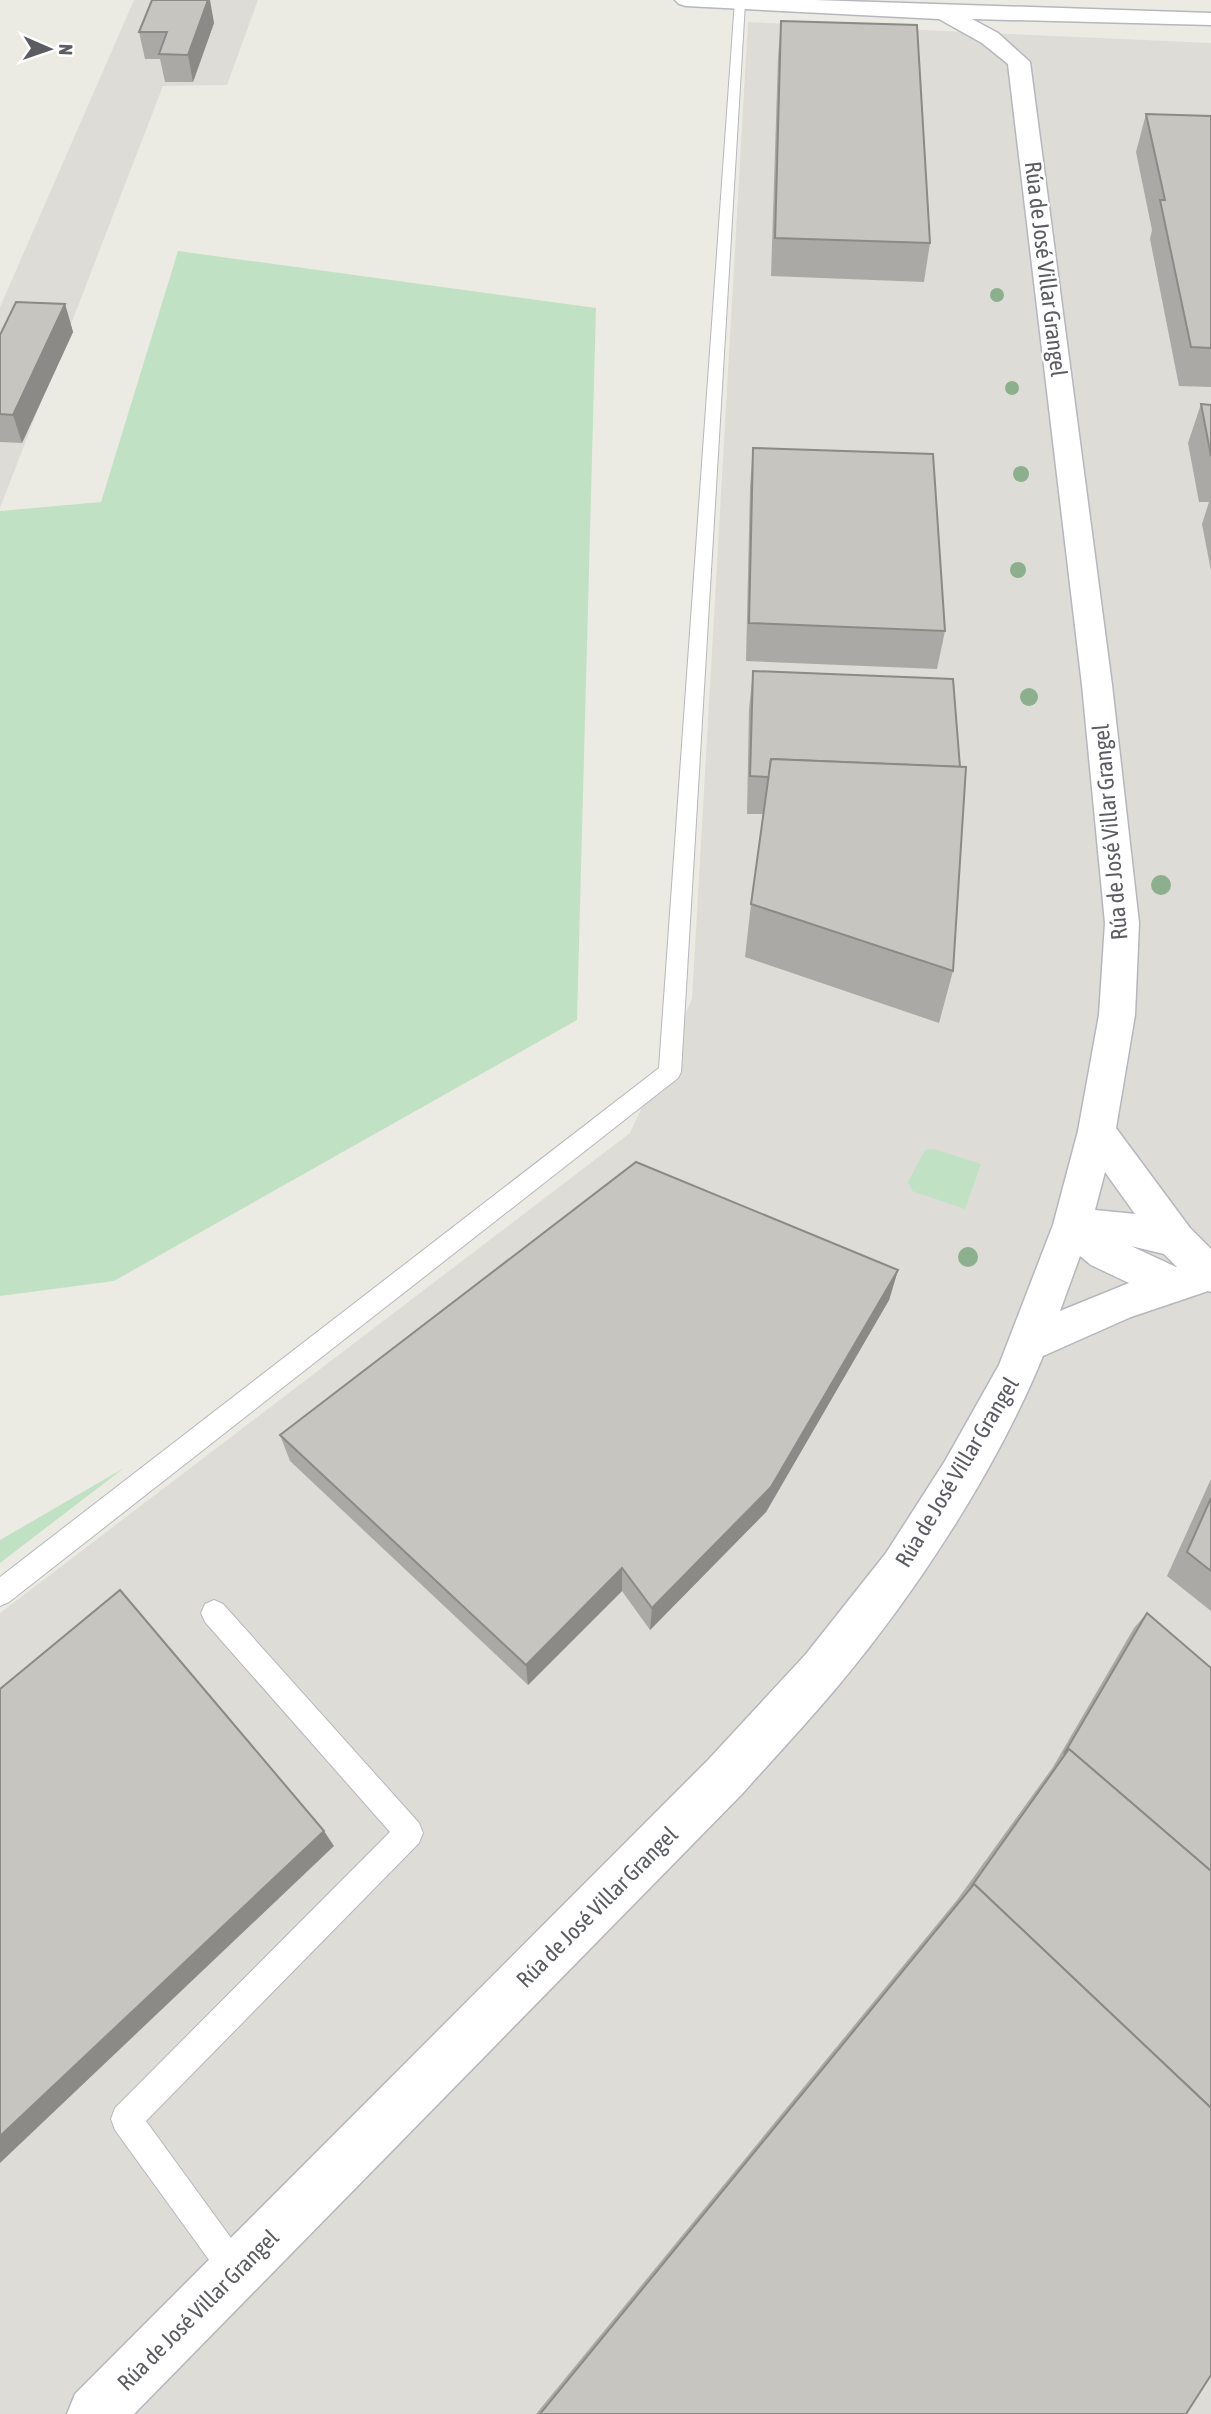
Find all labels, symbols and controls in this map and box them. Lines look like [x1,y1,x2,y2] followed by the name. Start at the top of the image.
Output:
[14,14,84,84] north arrow
[55,44,77,56] text: N
[1020,160,1072,378] street label: Rúa de José Villar Grangel
[1088,723,1132,941] street label: Rúa de José Villar Grangel
[890,1372,1024,1572] street label: Rúa de José Villar Grangel
[511,1821,683,1993] street label: Rúa de José Villar Grangel
[112,2224,284,2396] street label: Rúa de José Villar Grangel

